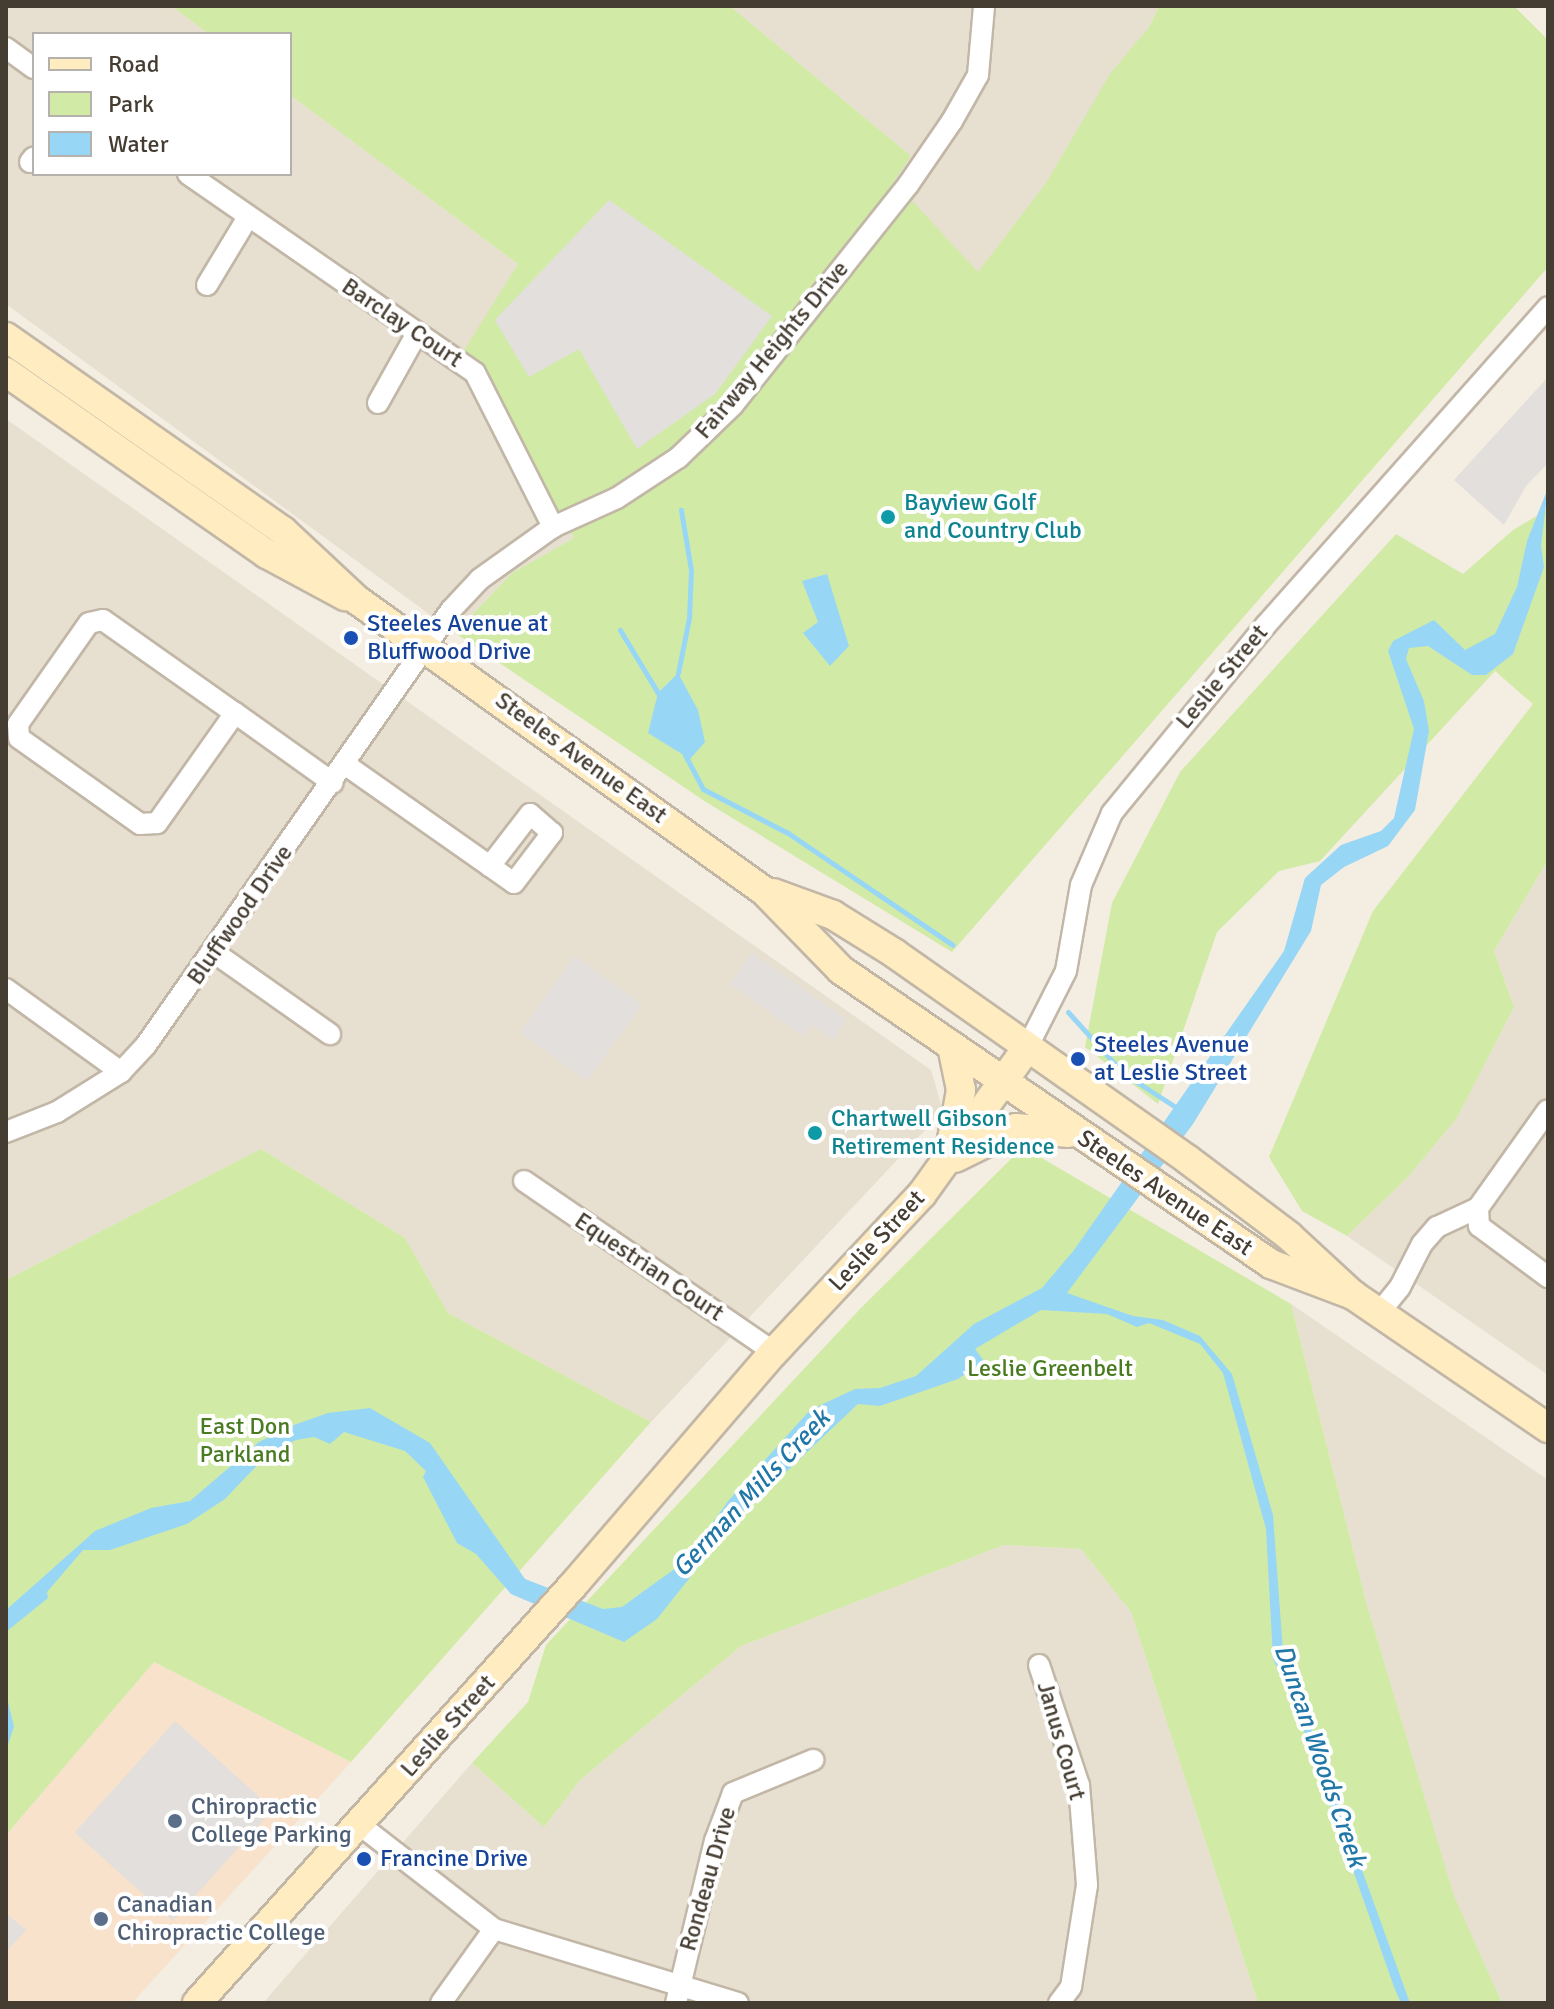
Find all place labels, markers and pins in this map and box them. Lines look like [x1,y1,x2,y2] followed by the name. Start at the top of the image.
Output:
[904,489,1082,545] place label: Bayview Golf and Country Club
[879,508,897,526] marker: Bayview Golf and Country Club
[367,610,548,666] place label: Steeles Avenue at Bluffwood Drive
[342,629,360,647] marker: Steeles Avenue at Bluffwood Drive
[1094,1031,1249,1087] place label: Steeles Avenue at Leslie Street
[1069,1050,1087,1068] marker: Steeles Avenue at Leslie Street
[831,1105,1055,1161] place label: Chartwell Gibson Retirement Residence
[806,1124,824,1142] marker: Chartwell Gibson Retirement Residence
[191,1793,352,1849] place label: Chiropractic College Parking
[166,1812,184,1830] marker: Chiropractic College Parking
[380,1845,528,1873] place label: Francine Drive
[355,1850,373,1868] marker: Francine Drive
[117,1891,325,1947] place label: Canadian Chiropractic College
[92,1910,110,1928] marker: Canadian Chiropractic College

